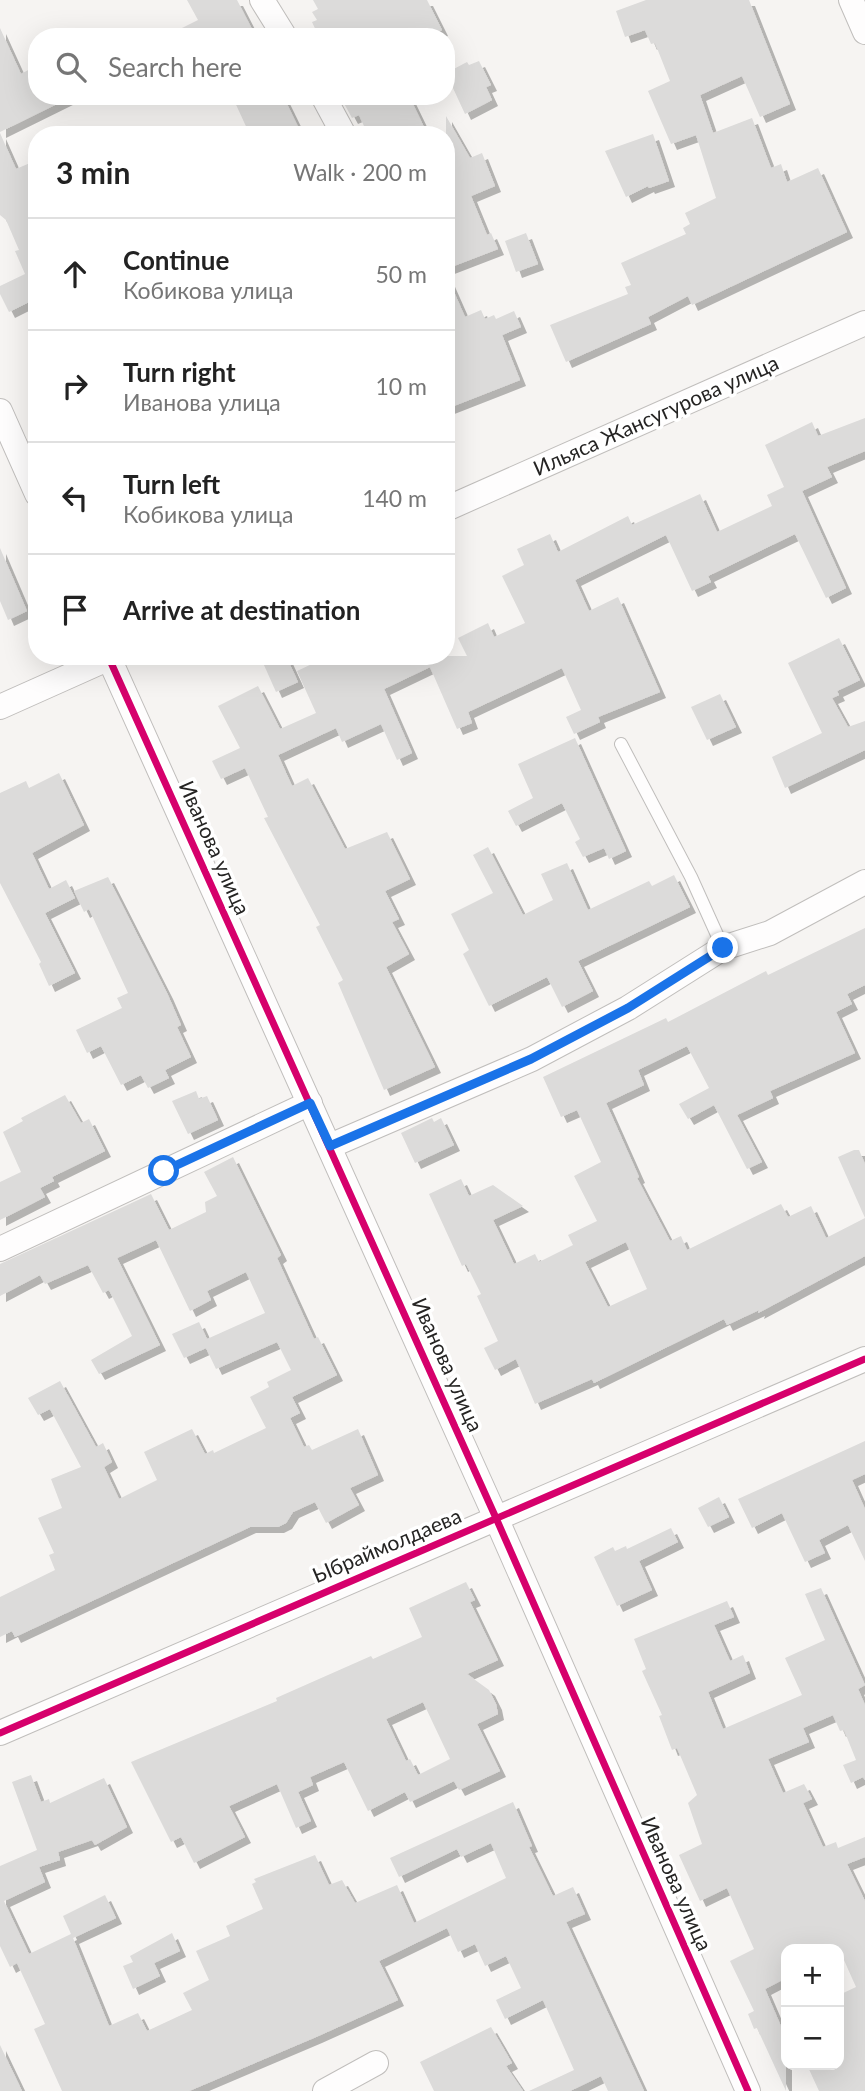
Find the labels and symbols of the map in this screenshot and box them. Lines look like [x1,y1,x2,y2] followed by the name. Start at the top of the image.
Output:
[529,349,782,480] street label: Ильяса Жансугурова улица
[175,776,256,918] street label: Иванова улица
[707,932,738,963] route end
[148,1155,179,1186] route start
[408,1293,489,1435] street label: Иванова улица
[308,1502,465,1587] street label: Ыбраймолдаева
[637,1812,718,1954] street label: Иванова улица

